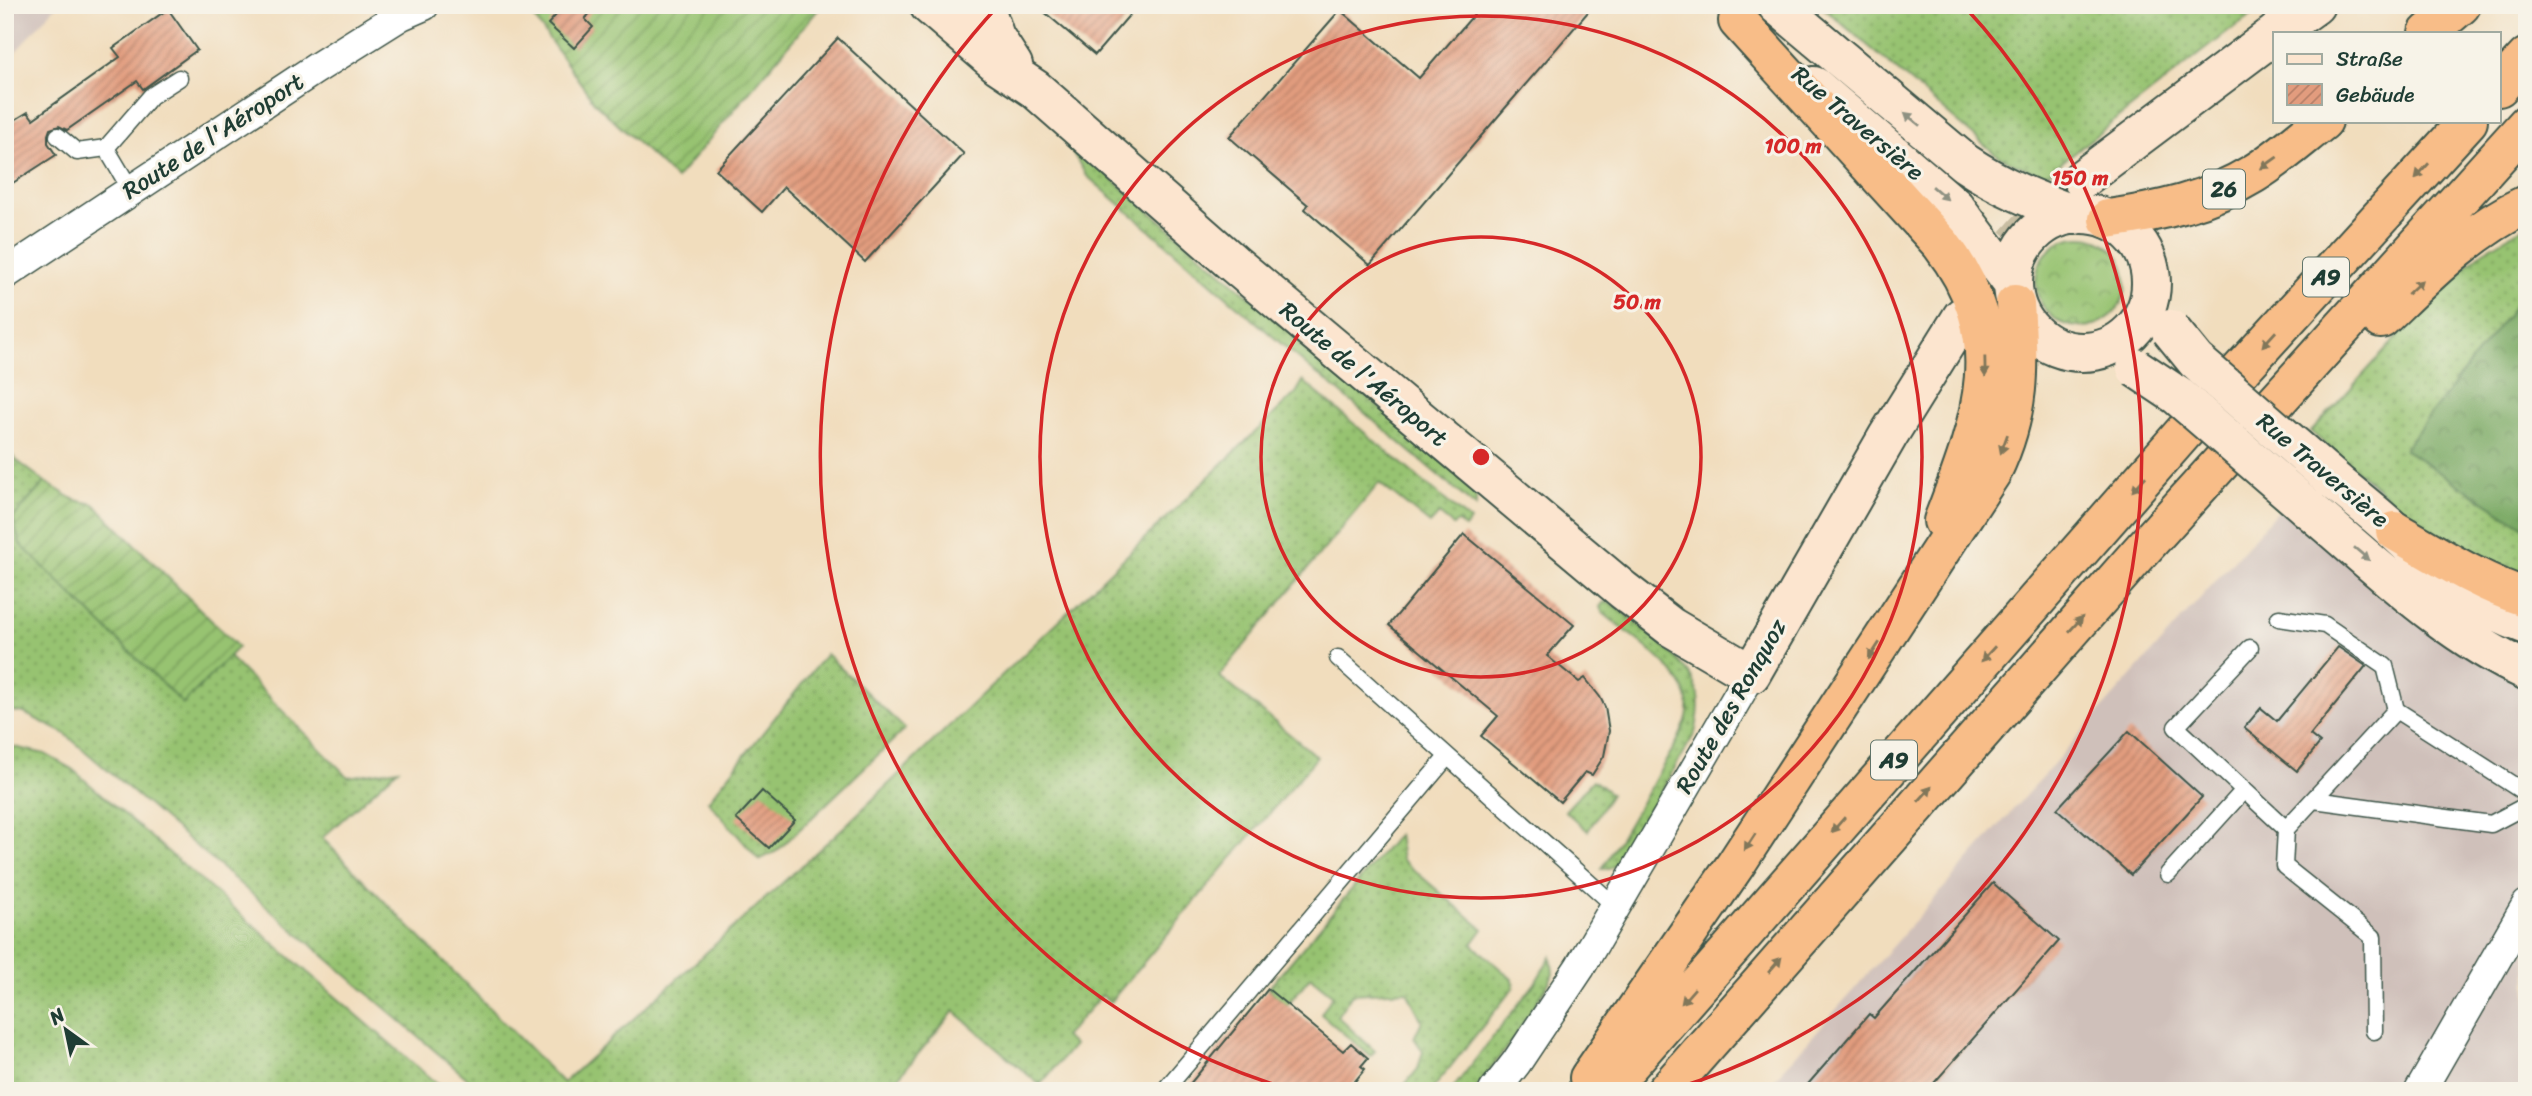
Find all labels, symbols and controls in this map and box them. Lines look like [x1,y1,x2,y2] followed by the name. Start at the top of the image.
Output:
[2273,32,2500,122] legend
[2336,40,2403,78] text: Straße
[1782,54,1934,192] street label: Rue Traversière
[113,61,313,211] street label: Route de l'Aéroport
[2336,76,2414,114] text: Gebäude
[1903,111,1921,127] one-way arrow
[1764,127,1822,165] text: 100 m
[2260,156,2278,170] one-way arrow
[2052,159,2109,197] text: 150 m
[2414,162,2430,180] one-way arrow
[2203,170,2245,208] road number: 26
[1931,185,1948,200] one-way arrow
[2303,258,2349,296] road number: A9
[2406,279,2423,295] one-way arrow
[1613,283,1662,321] text: 50 m
[1270,290,1458,458] street label: Route de l'Aéroport
[2262,331,2277,348] one-way arrow
[1979,356,1991,378] one-way arrow
[2247,401,2399,539] street label: Rue Traversière
[1998,433,2009,454] one-way arrow
[1469,445,1493,469] centre of rings
[2132,475,2147,492] one-way arrow
[2354,546,2371,561] one-way arrow
[1664,610,1799,802] street label: Route des Ronquoz
[2068,615,2084,633] one-way arrow
[1868,641,1881,661] one-way arrow
[1980,645,1996,663] one-way arrow
[1871,740,1917,780] road number: A9
[1917,785,1933,803] one-way arrow
[1831,816,1846,833] one-way arrow
[1744,832,1757,851] one-way arrow
[1767,957,1782,974] one-way arrow
[1680,987,1696,1005] one-way arrow
[32,995,102,1064] north arrow
[42,998,72,1034] text: N

